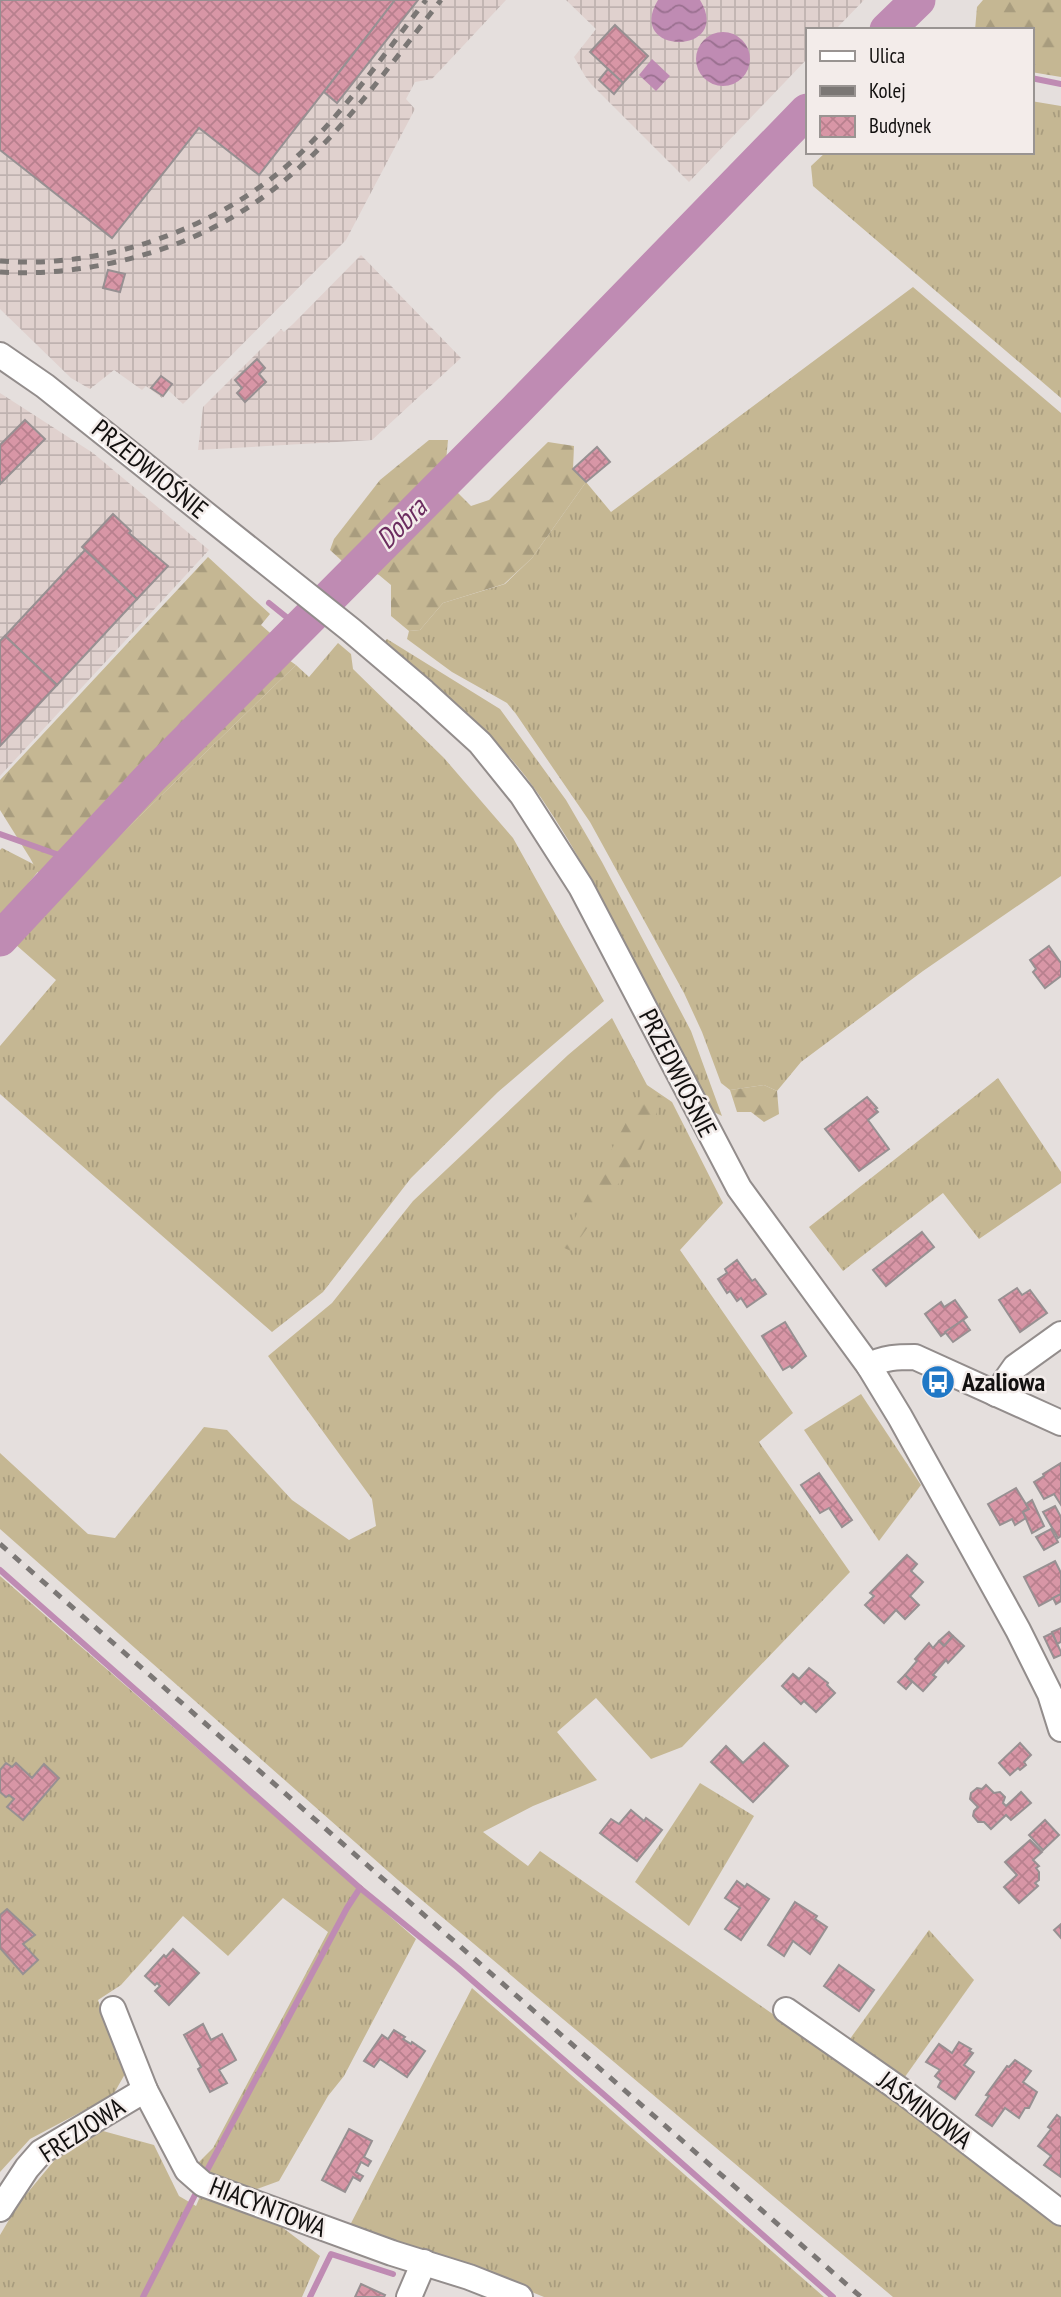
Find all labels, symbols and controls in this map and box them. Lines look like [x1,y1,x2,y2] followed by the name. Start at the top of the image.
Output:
[806,28,1033,154] legend
[869,42,905,69] text: Ulica
[869,77,906,104] text: Kolej
[869,112,931,139] text: Budynek
[86,412,215,525] street label: PRZEDWIOŚNIE
[367,488,435,556] water label: Dobra
[632,1003,725,1142] street label: PRZEDWIOŚNIE
[919,1363,957,1401] bus stop icon: Azaliowa
[961,1365,1045,1398] place label: Azaliowa
[871,2063,979,2156] street label: JAŚMINOWA
[33,2089,131,2169] street label: FREZJOWA
[205,2169,332,2244] street label: HIACYNTOWA

